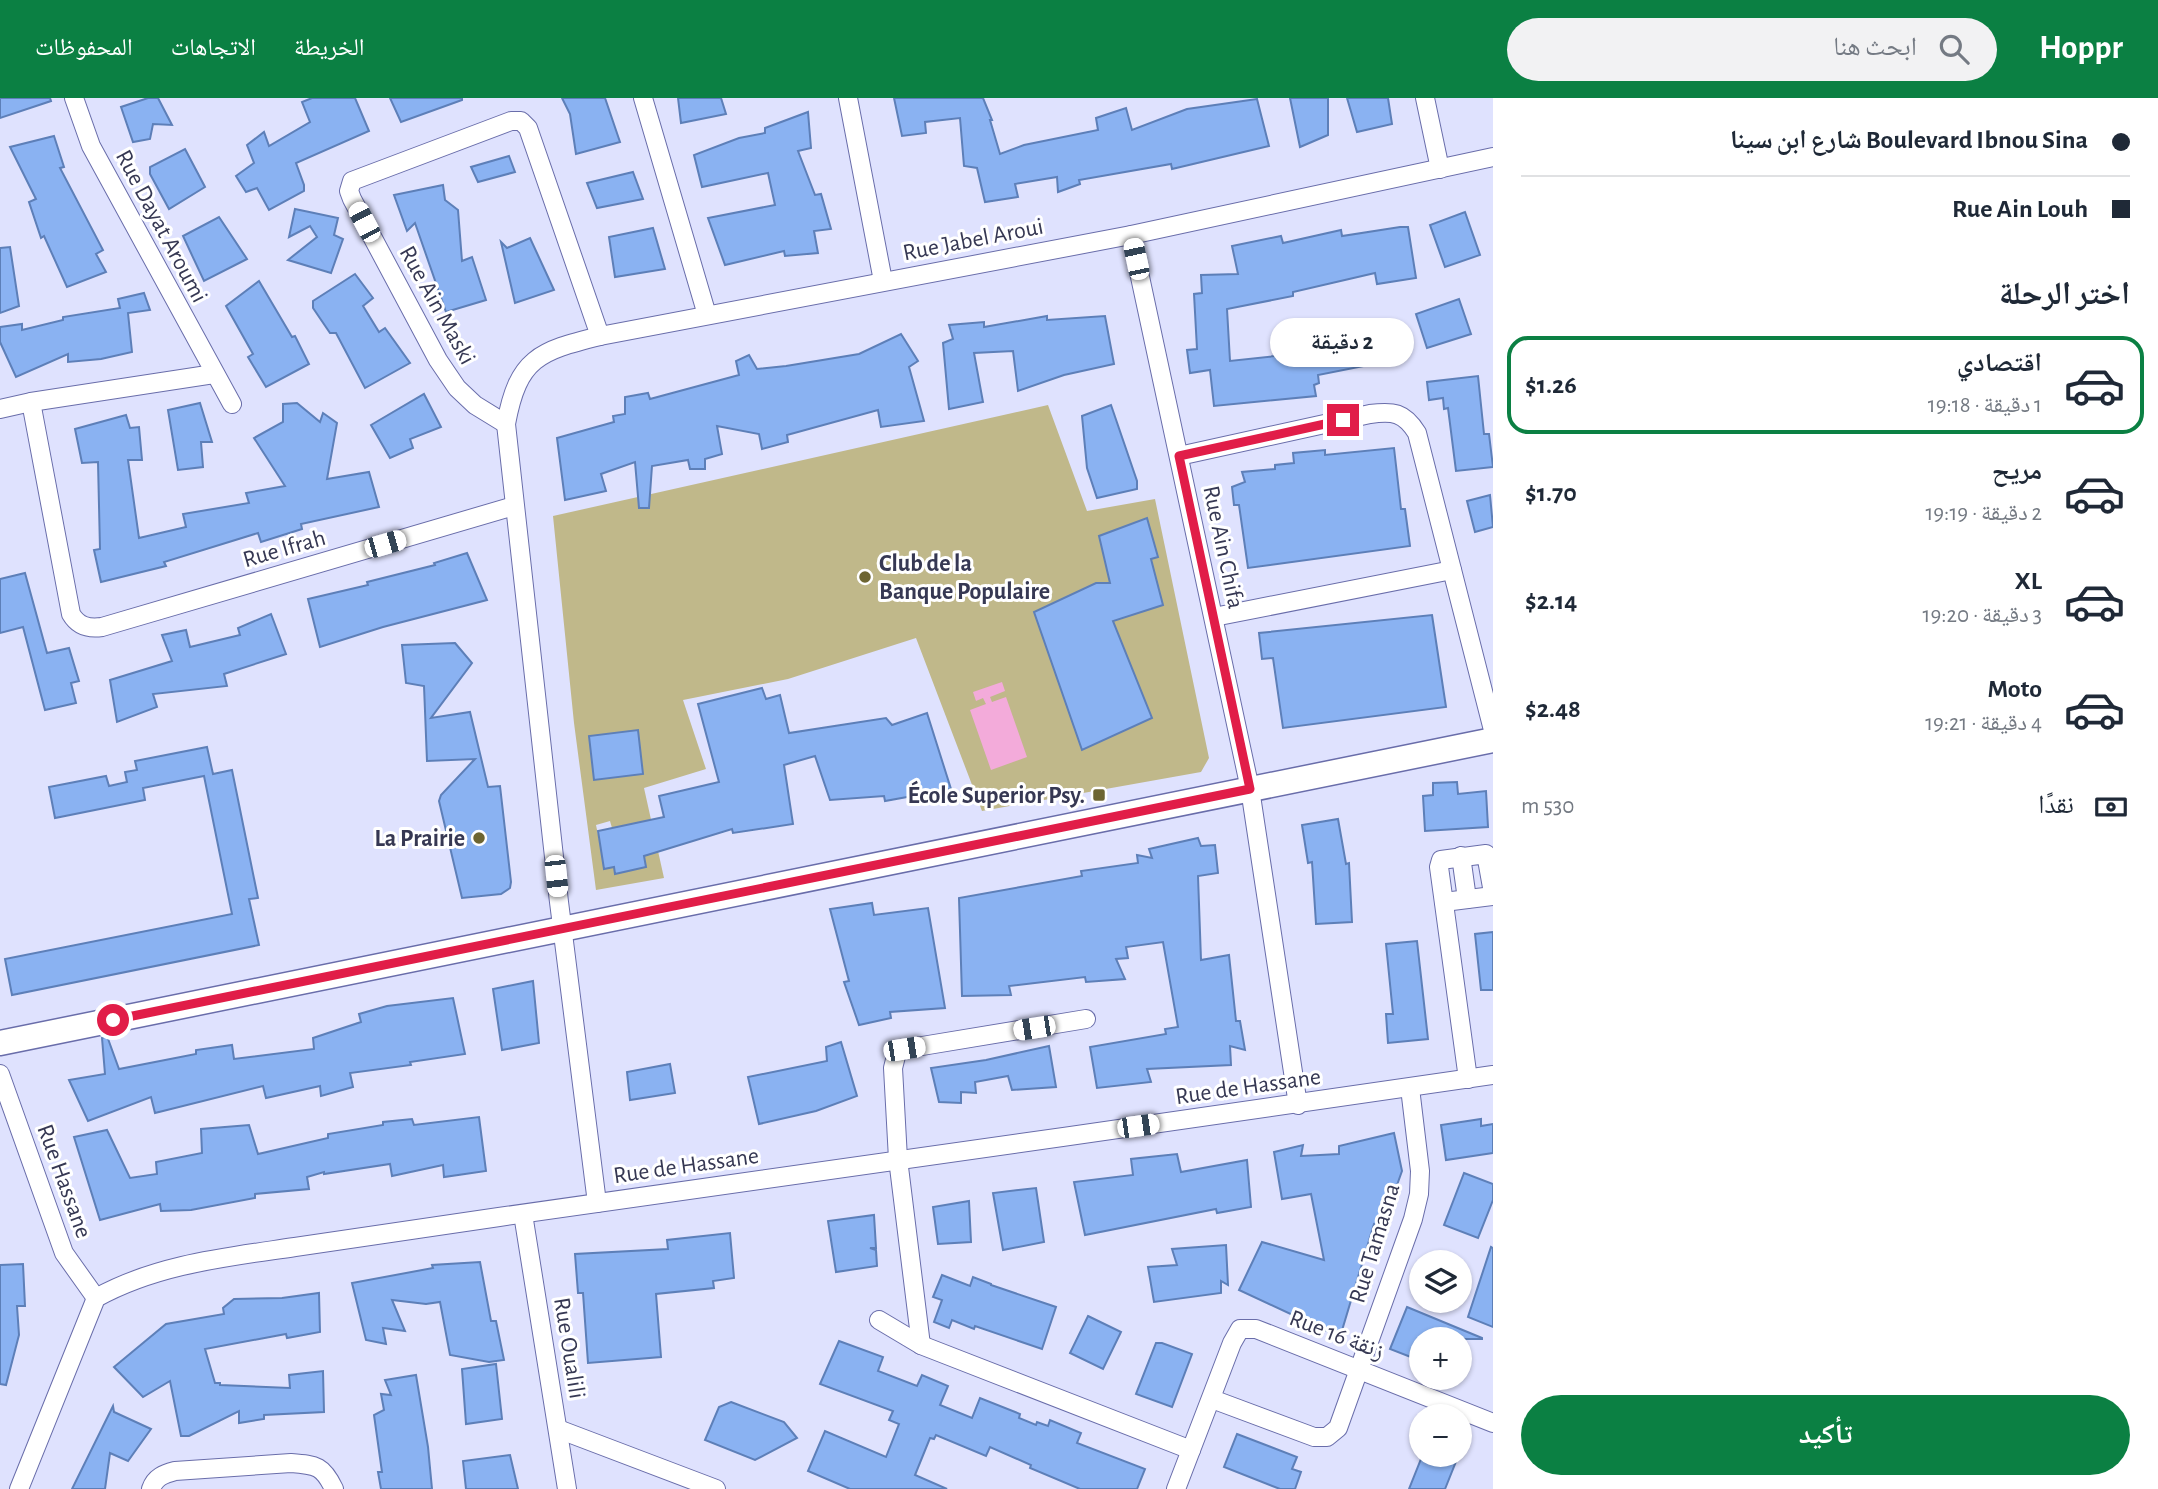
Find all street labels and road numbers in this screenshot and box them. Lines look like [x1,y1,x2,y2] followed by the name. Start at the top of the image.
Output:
[111,146,211,307] street label: Rue Dayat Aroumi
[901,215,1045,265] street label: Rue Jabel Aroui
[395,242,480,369] street label: Rue Ain Maski
[1198,484,1248,611] street label: Rue Ain Chifa
[240,526,328,572] street label: Rue Ifrah
[1174,1065,1322,1109] street label: Rue de Hassane
[32,1121,96,1241] street label: Rue Hassane
[612,1144,760,1188] street label: Rue de Hassane
[1345,1181,1405,1306] street label: Rue Tamasna
[549,1296,589,1400] street label: Rue Oualili
[1286,1306,1387,1364] street label: Rue 16 زنقة

